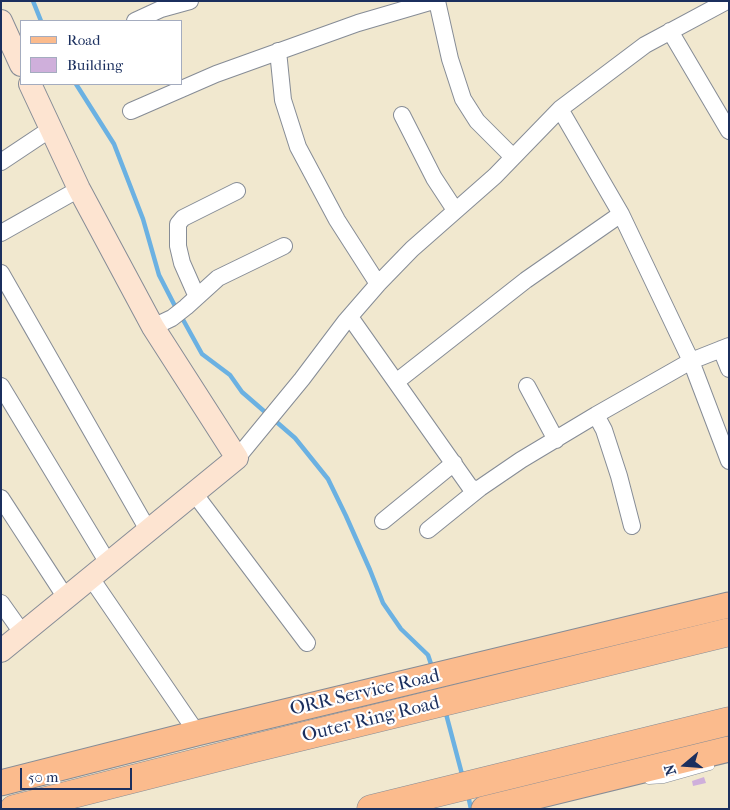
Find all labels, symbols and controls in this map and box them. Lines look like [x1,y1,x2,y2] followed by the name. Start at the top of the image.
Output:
[20,20,182,85] legend
[67,31,100,49] text: Road
[67,56,123,74] text: Building
[288,665,442,721] street label: ORR Service Road
[300,692,442,748] street label: Outer Ring Road
[660,740,710,790] north arrow
[22,758,135,790] scale bar
[661,762,680,777] text: N
[28,768,58,786] text: 50 m

